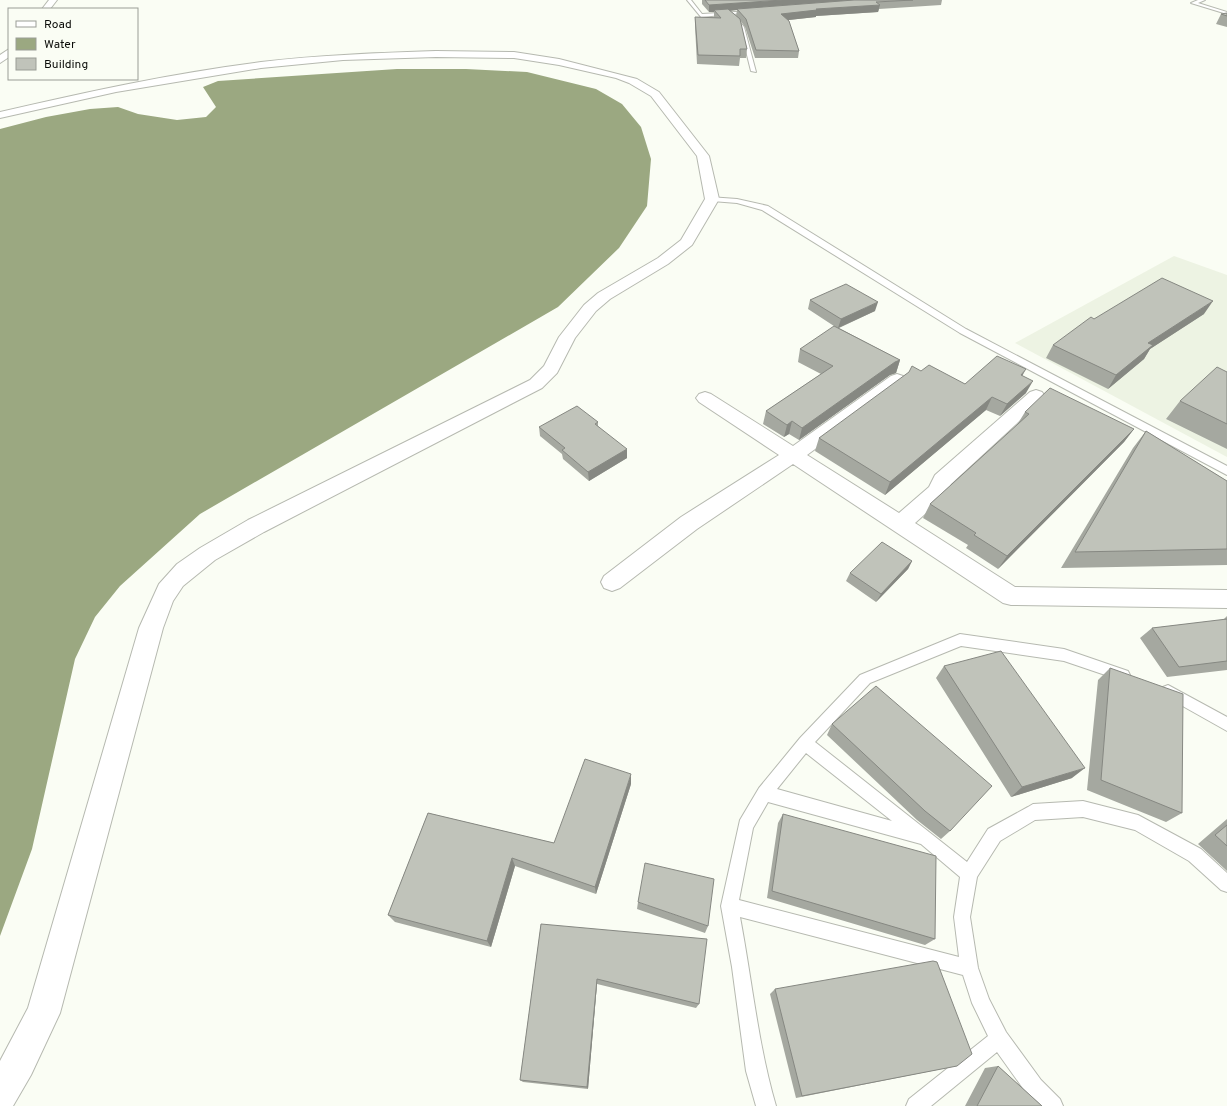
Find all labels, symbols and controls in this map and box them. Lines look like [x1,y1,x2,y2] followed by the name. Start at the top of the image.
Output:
[8,8,138,80] legend
[44,17,72,33] text: Road
[44,37,76,53] text: Water
[44,57,88,73] text: Building

